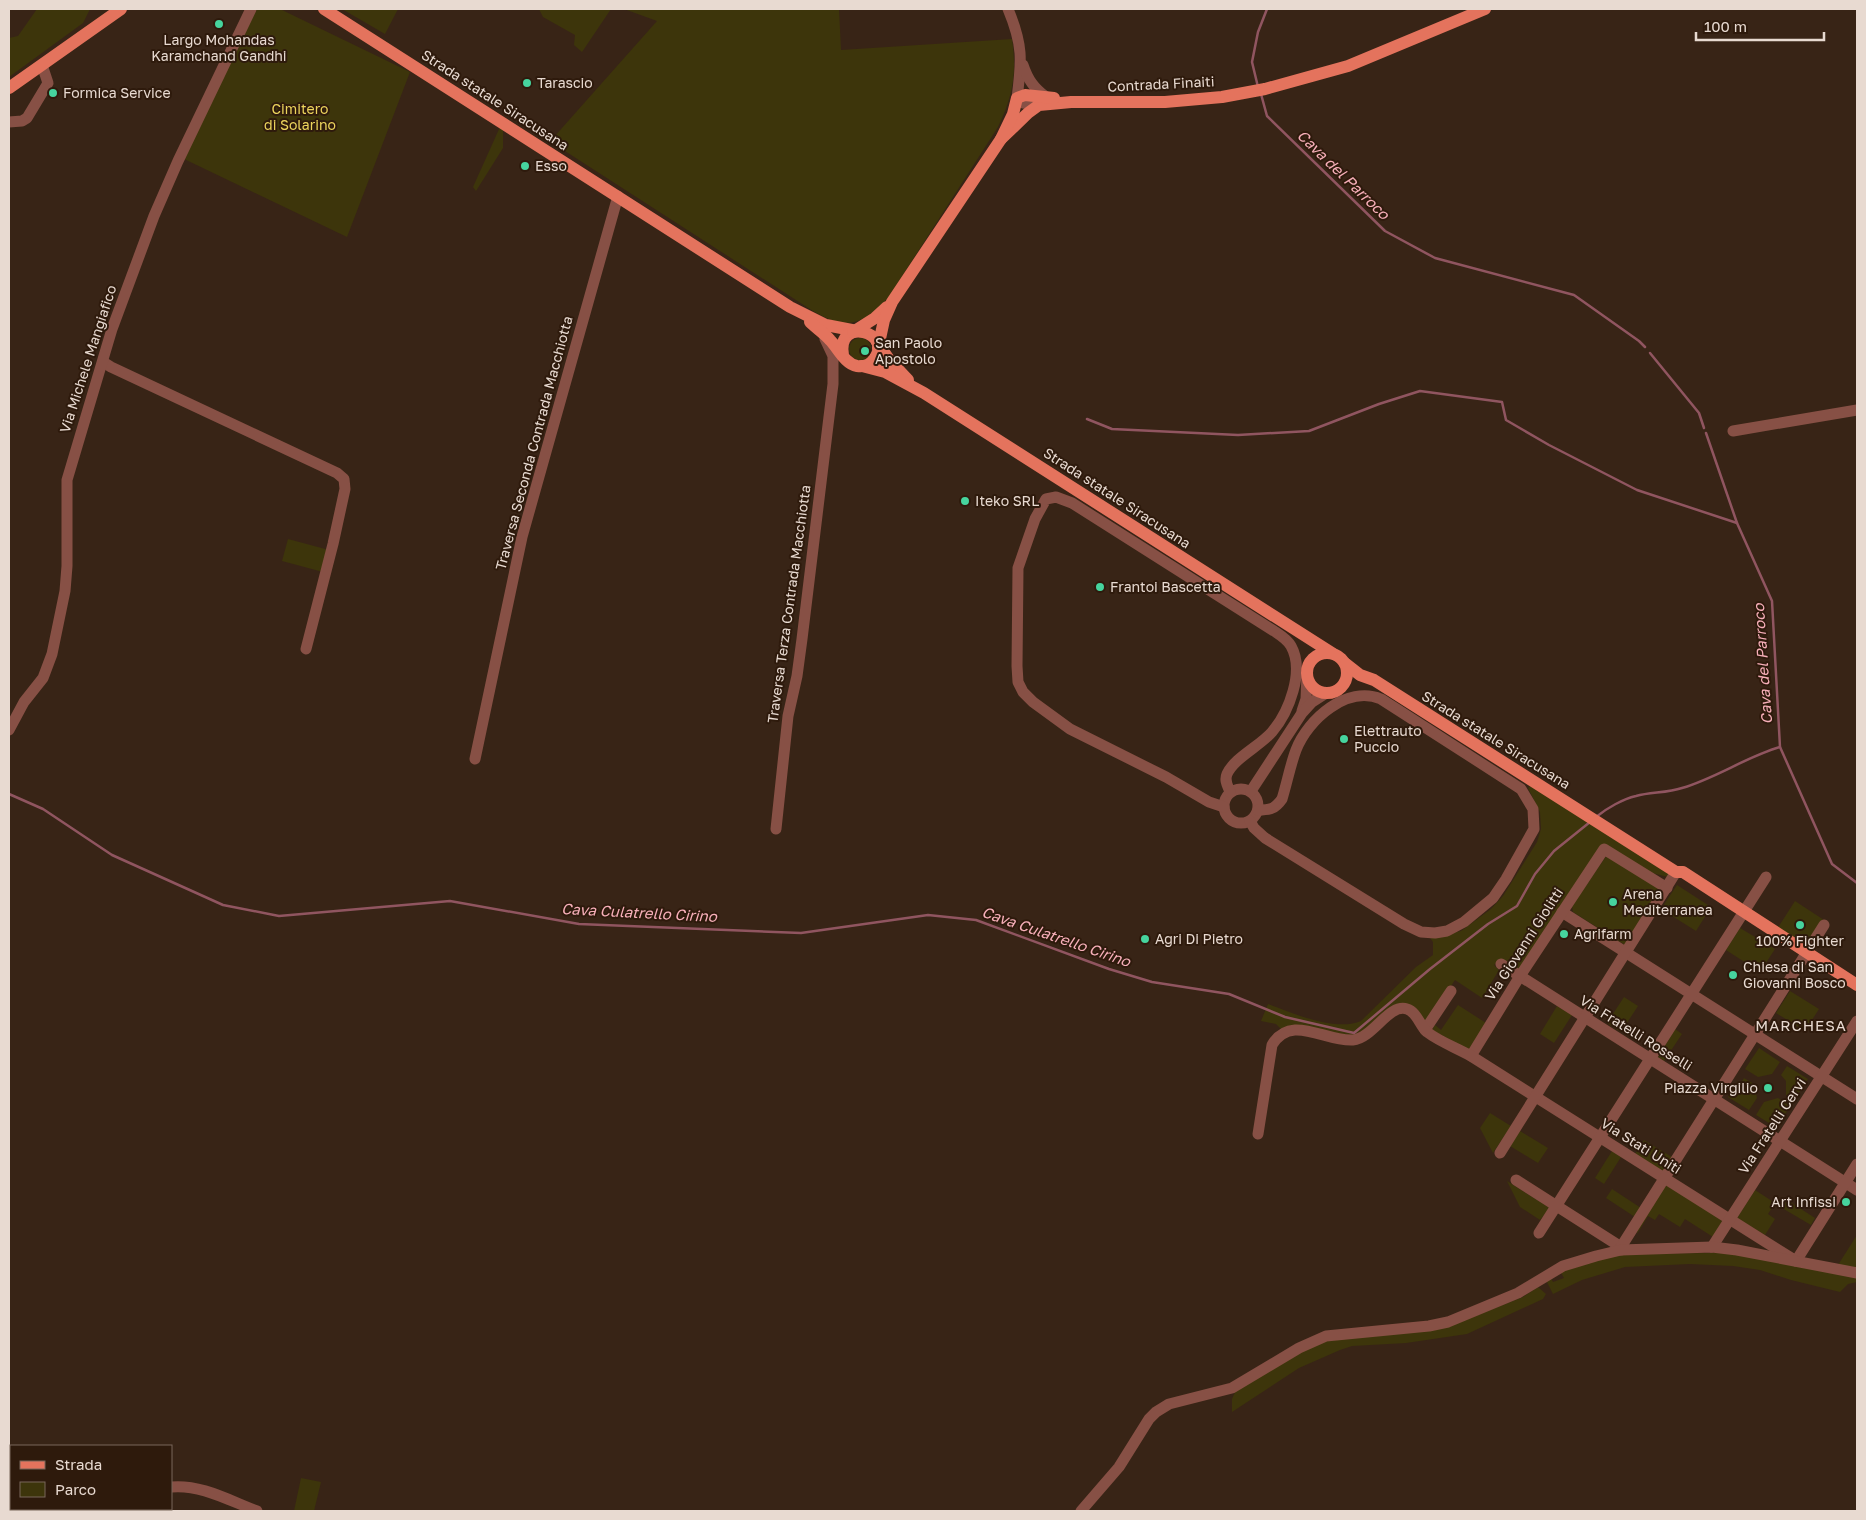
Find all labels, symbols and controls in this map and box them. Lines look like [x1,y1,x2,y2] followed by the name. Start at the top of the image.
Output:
[1696,10,1824,42] scale bar
[1704,17,1747,35] text: 100 m
[213,18,225,30] marker: Largo Mohandas Karamchand Gandhi
[151,31,287,64] place label: Largo Mohandas Karamchand Gandhi
[419,46,572,153] street label: Strada statale Siracusana
[1107,72,1215,95] street label: Contrada Finaiti
[537,74,593,91] place label: Tarascio
[521,77,533,89] marker: Tarascio
[63,84,171,101] place label: Formica Service
[47,87,59,99] marker: Formica Service
[264,100,336,133] park label: Cimitero di Solarino
[1294,126,1394,223] water label: Cava del Parroco
[535,157,567,174] place label: Esso
[519,160,531,172] marker: Esso
[56,283,119,435] street label: Via Michele Mangiafico
[491,314,576,572] street label: Traversa Seconda Contrada Macchiotta
[875,334,942,367] place label: San Paolo Apostolo
[859,345,871,357] marker: San Paolo Apostolo
[1041,444,1194,551] street label: Strada statale Siracusana
[763,484,814,724] street label: Traversa Terza Contrada Macchiotta
[975,492,1039,509] place label: Iteko SRL
[959,495,971,507] marker: Iteko SRL
[1110,578,1221,595] place label: Frantoi Bascetta
[1094,581,1106,593] marker: Frantoi Bascetta
[1749,602,1775,725] water label: Cava del Parroco
[1419,687,1574,792] street label: Strada statale Siracusana
[1354,722,1422,755] place label: Elettrauto Puccio
[1338,733,1350,745] marker: Elettrauto Puccio
[1481,884,1566,1003] street label: Via Giovanni Giolitti
[1623,885,1713,918] place label: Arena Mediterranea
[1607,896,1619,908] marker: Arena Mediterranea
[561,899,718,925] water label: Cava Culatrello Cirino
[980,902,1134,970] water label: Cava Culatrello Cirino
[1794,919,1806,931] marker: 100% Fighter
[1574,925,1632,942] place label: Agrifarm
[1558,928,1570,940] marker: Agrifarm
[1155,930,1243,947] place label: Agri Di Pietro
[1756,932,1844,949] place label: 100% Fighter
[1139,933,1151,945] marker: Agri Di Pietro
[1743,958,1846,991] place label: Chiesa di San Giovanni Bosco
[1727,969,1739,981] marker: Chiesa di San Giovanni Bosco
[1577,991,1696,1074] street label: Via Fratelli Rosselli
[1755,1016,1847,1034] district label: MARCHESA
[1734,1075,1809,1177] street label: Via Fratelli Cervi
[1664,1079,1758,1096] place label: Piazza Virgilio
[1762,1082,1774,1094] marker: Piazza Virgilio
[1598,1114,1685,1177] street label: Via Stati Uniti
[1771,1193,1836,1210] place label: Art Infissi
[1840,1196,1852,1208] marker: Art Infissi
[10,1445,172,1510] legend
[55,1455,102,1473] text: Strada
[55,1480,96,1498] text: Parco

